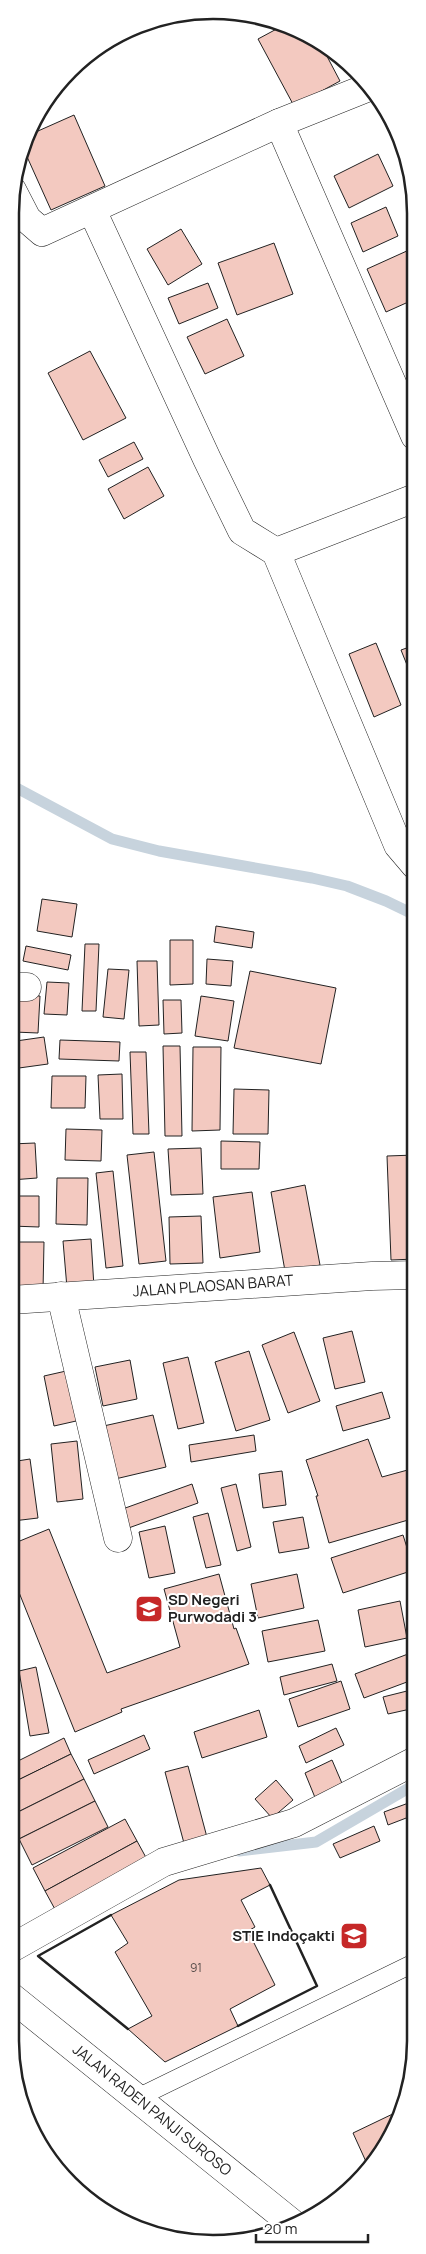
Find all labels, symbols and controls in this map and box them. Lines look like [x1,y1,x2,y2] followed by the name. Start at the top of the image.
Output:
[132,1269,294,1302] street label: JALAN PLAOSAN BARAT
[168,1589,257,1627] place label: SD Negeri Purwodadi 3
[134,1594,164,1624] school or university icon: SD Negeri Purwodadi 3
[339,1921,369,1951] school or university icon: STIE Indoçakti
[232,1925,335,1946] place label: STIE Indoçakti
[190,1959,202,1976] house number: 91
[68,2039,236,2181] street label: JALAN RADEN PANJI SUROSO
[256,2212,368,2244] scale bar
[264,2218,297,2239] text: 20 m

